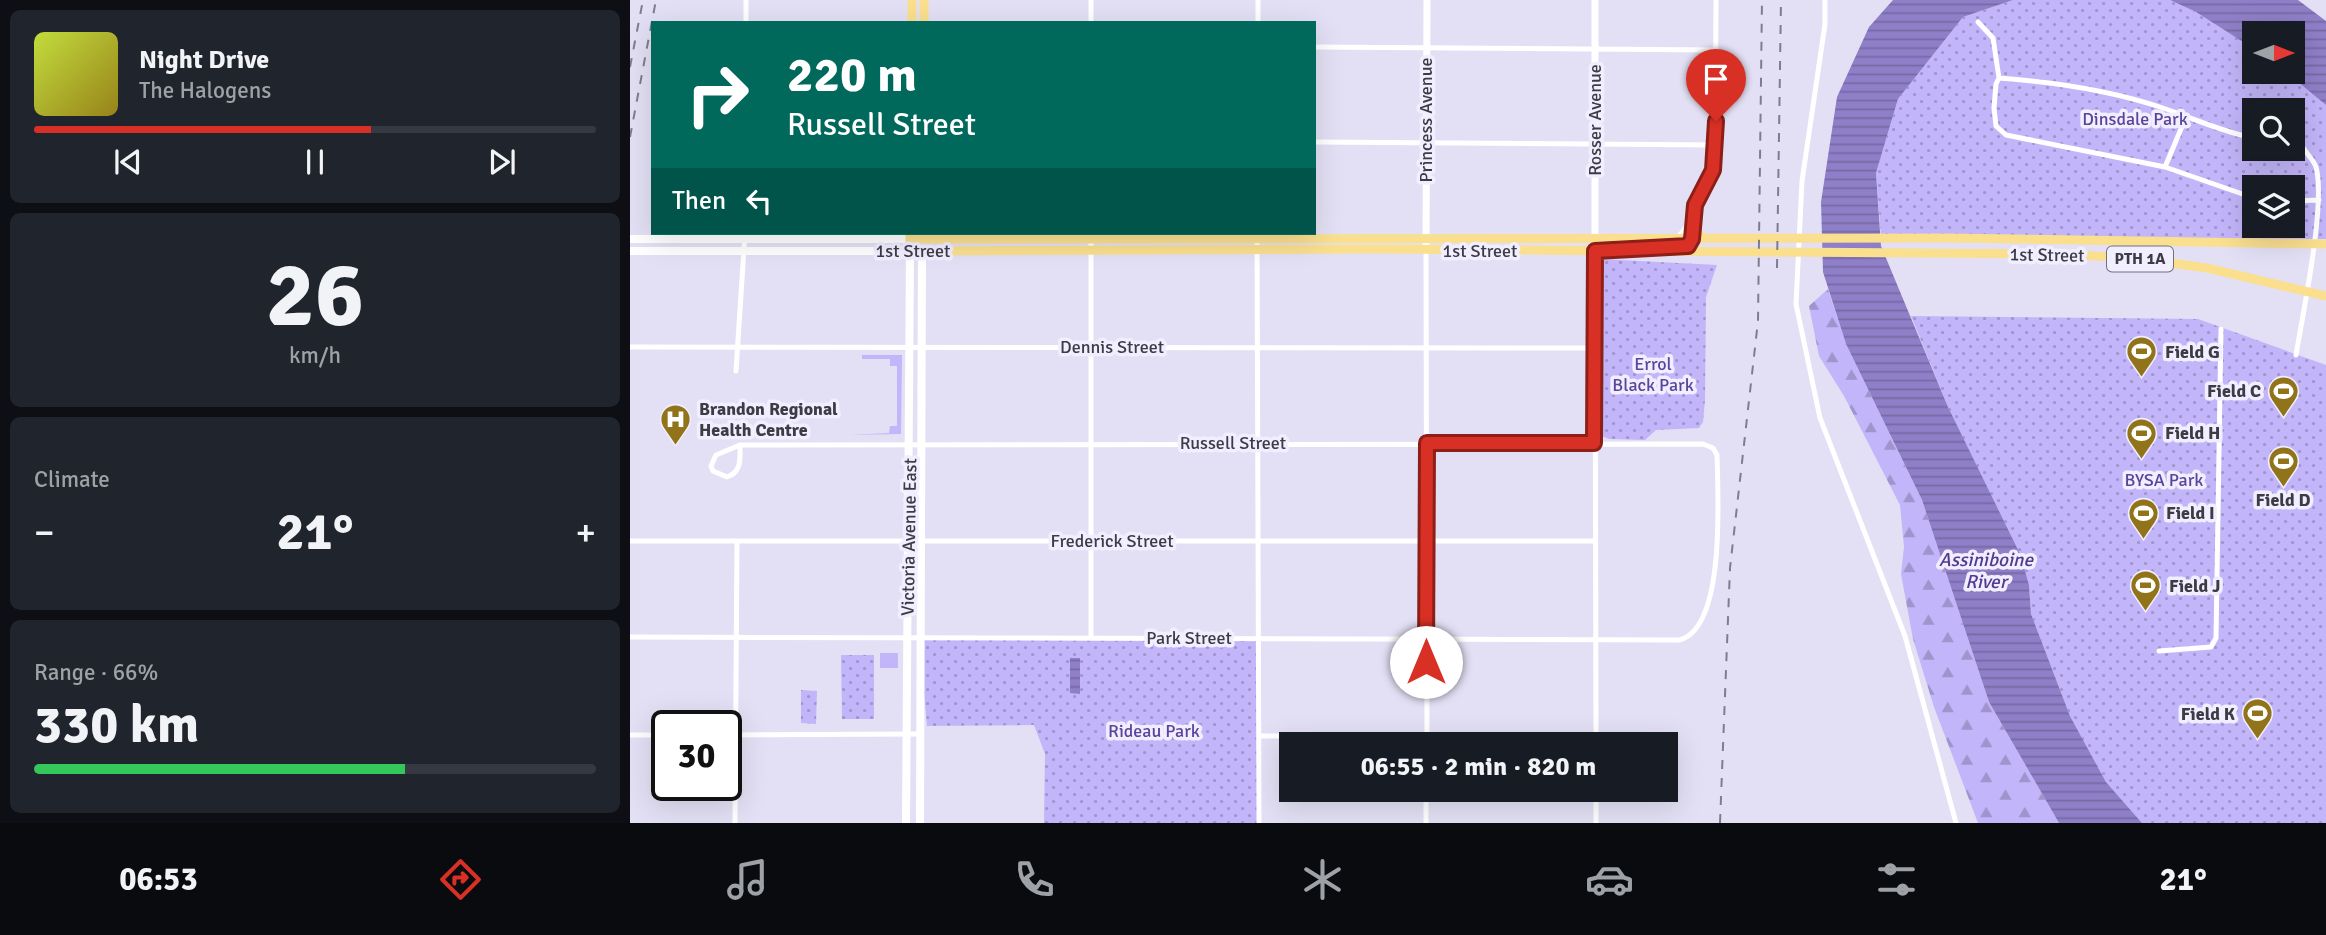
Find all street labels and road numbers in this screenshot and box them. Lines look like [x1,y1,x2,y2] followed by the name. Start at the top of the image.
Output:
[1415,58,1437,182] street label: Princess Avenue
[1584,64,1606,176] street label: Rosser Avenue
[876,240,950,262] street label: 1st Street
[1443,240,1517,262] street label: 1st Street
[2009,243,2085,267] street label: 1st Street
[2107,246,2173,272] road number: PTH 1A
[1060,336,1164,358] street label: Dennis Street
[1180,432,1286,454] street label: Russell Street
[897,458,921,616] street label: Victoria Avenue East
[1050,530,1174,552] street label: Frederick Street
[1146,627,1232,649] street label: Park Street

